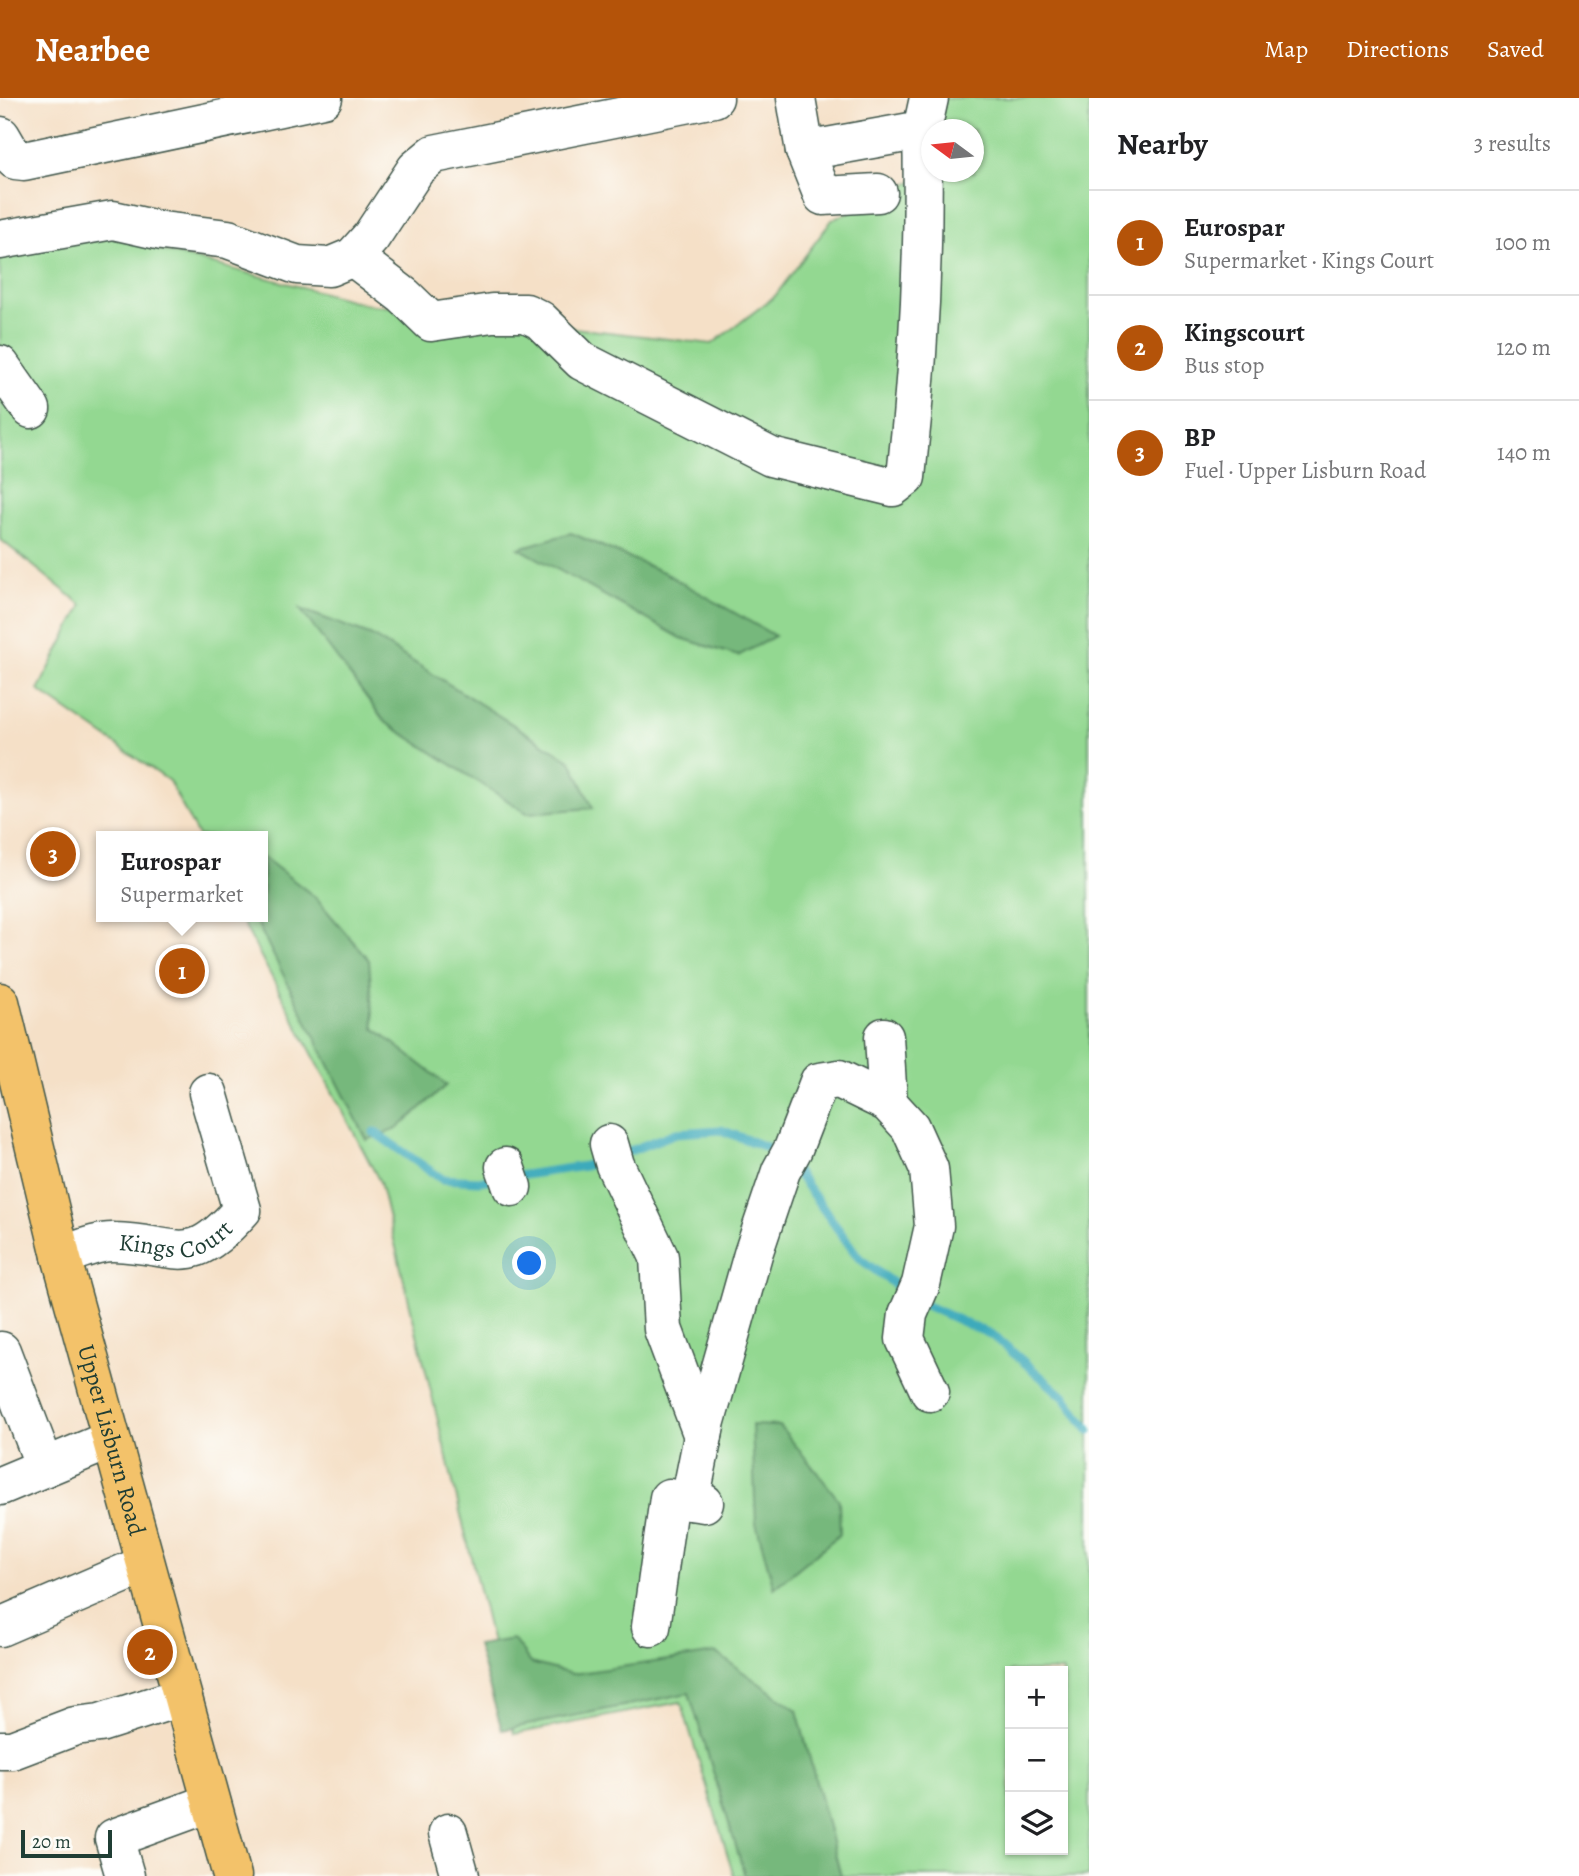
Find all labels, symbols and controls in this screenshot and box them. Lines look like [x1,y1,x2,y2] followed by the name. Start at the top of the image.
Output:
[35,27,150,72] text: Nearbee
[1264,33,1308,65] text: Map
[1346,33,1449,65] text: Directions
[1487,33,1544,65] text: Saved
[921,119,984,182] north arrow
[1117,124,1208,164] text: Nearby
[1474,128,1551,159] text: 3 results
[1184,210,1285,245] text: Eurospar
[1136,227,1144,258] text: 1
[1495,227,1551,258] text: 100 m
[1184,245,1434,276] text: Supermarket · Kings Court
[1184,315,1305,350] text: Kingscourt
[1134,332,1146,363] text: 2
[1496,332,1551,363] text: 120 m
[1184,350,1264,381] text: Bus stop
[1184,420,1215,455] text: BP
[1135,437,1145,468] text: 3
[1497,437,1551,468] text: 140 m
[1184,455,1426,486] text: Fuel · Upper Lisburn Road
[30,828,76,880] pin: 3
[96,831,268,922] popup
[120,844,221,879] text: Eurospar
[120,879,244,910] text: Supermarket
[159,945,205,997] pin: 1
[118,1213,240,1266] street label: Kings Court
[512,1246,546,1280] your location
[70,1341,153,1539] street label: Upper Lisburn Road
[127,1626,173,1678] pin: 2
[1005,1666,1068,1855] map controls
[1005,1666,1068,1729] button: +
[1005,1729,1068,1792] button: −
[1005,1792,1068,1855] button: layers
[21,1827,112,1859] scale bar
[32,1829,71,1855] text: 20 m

